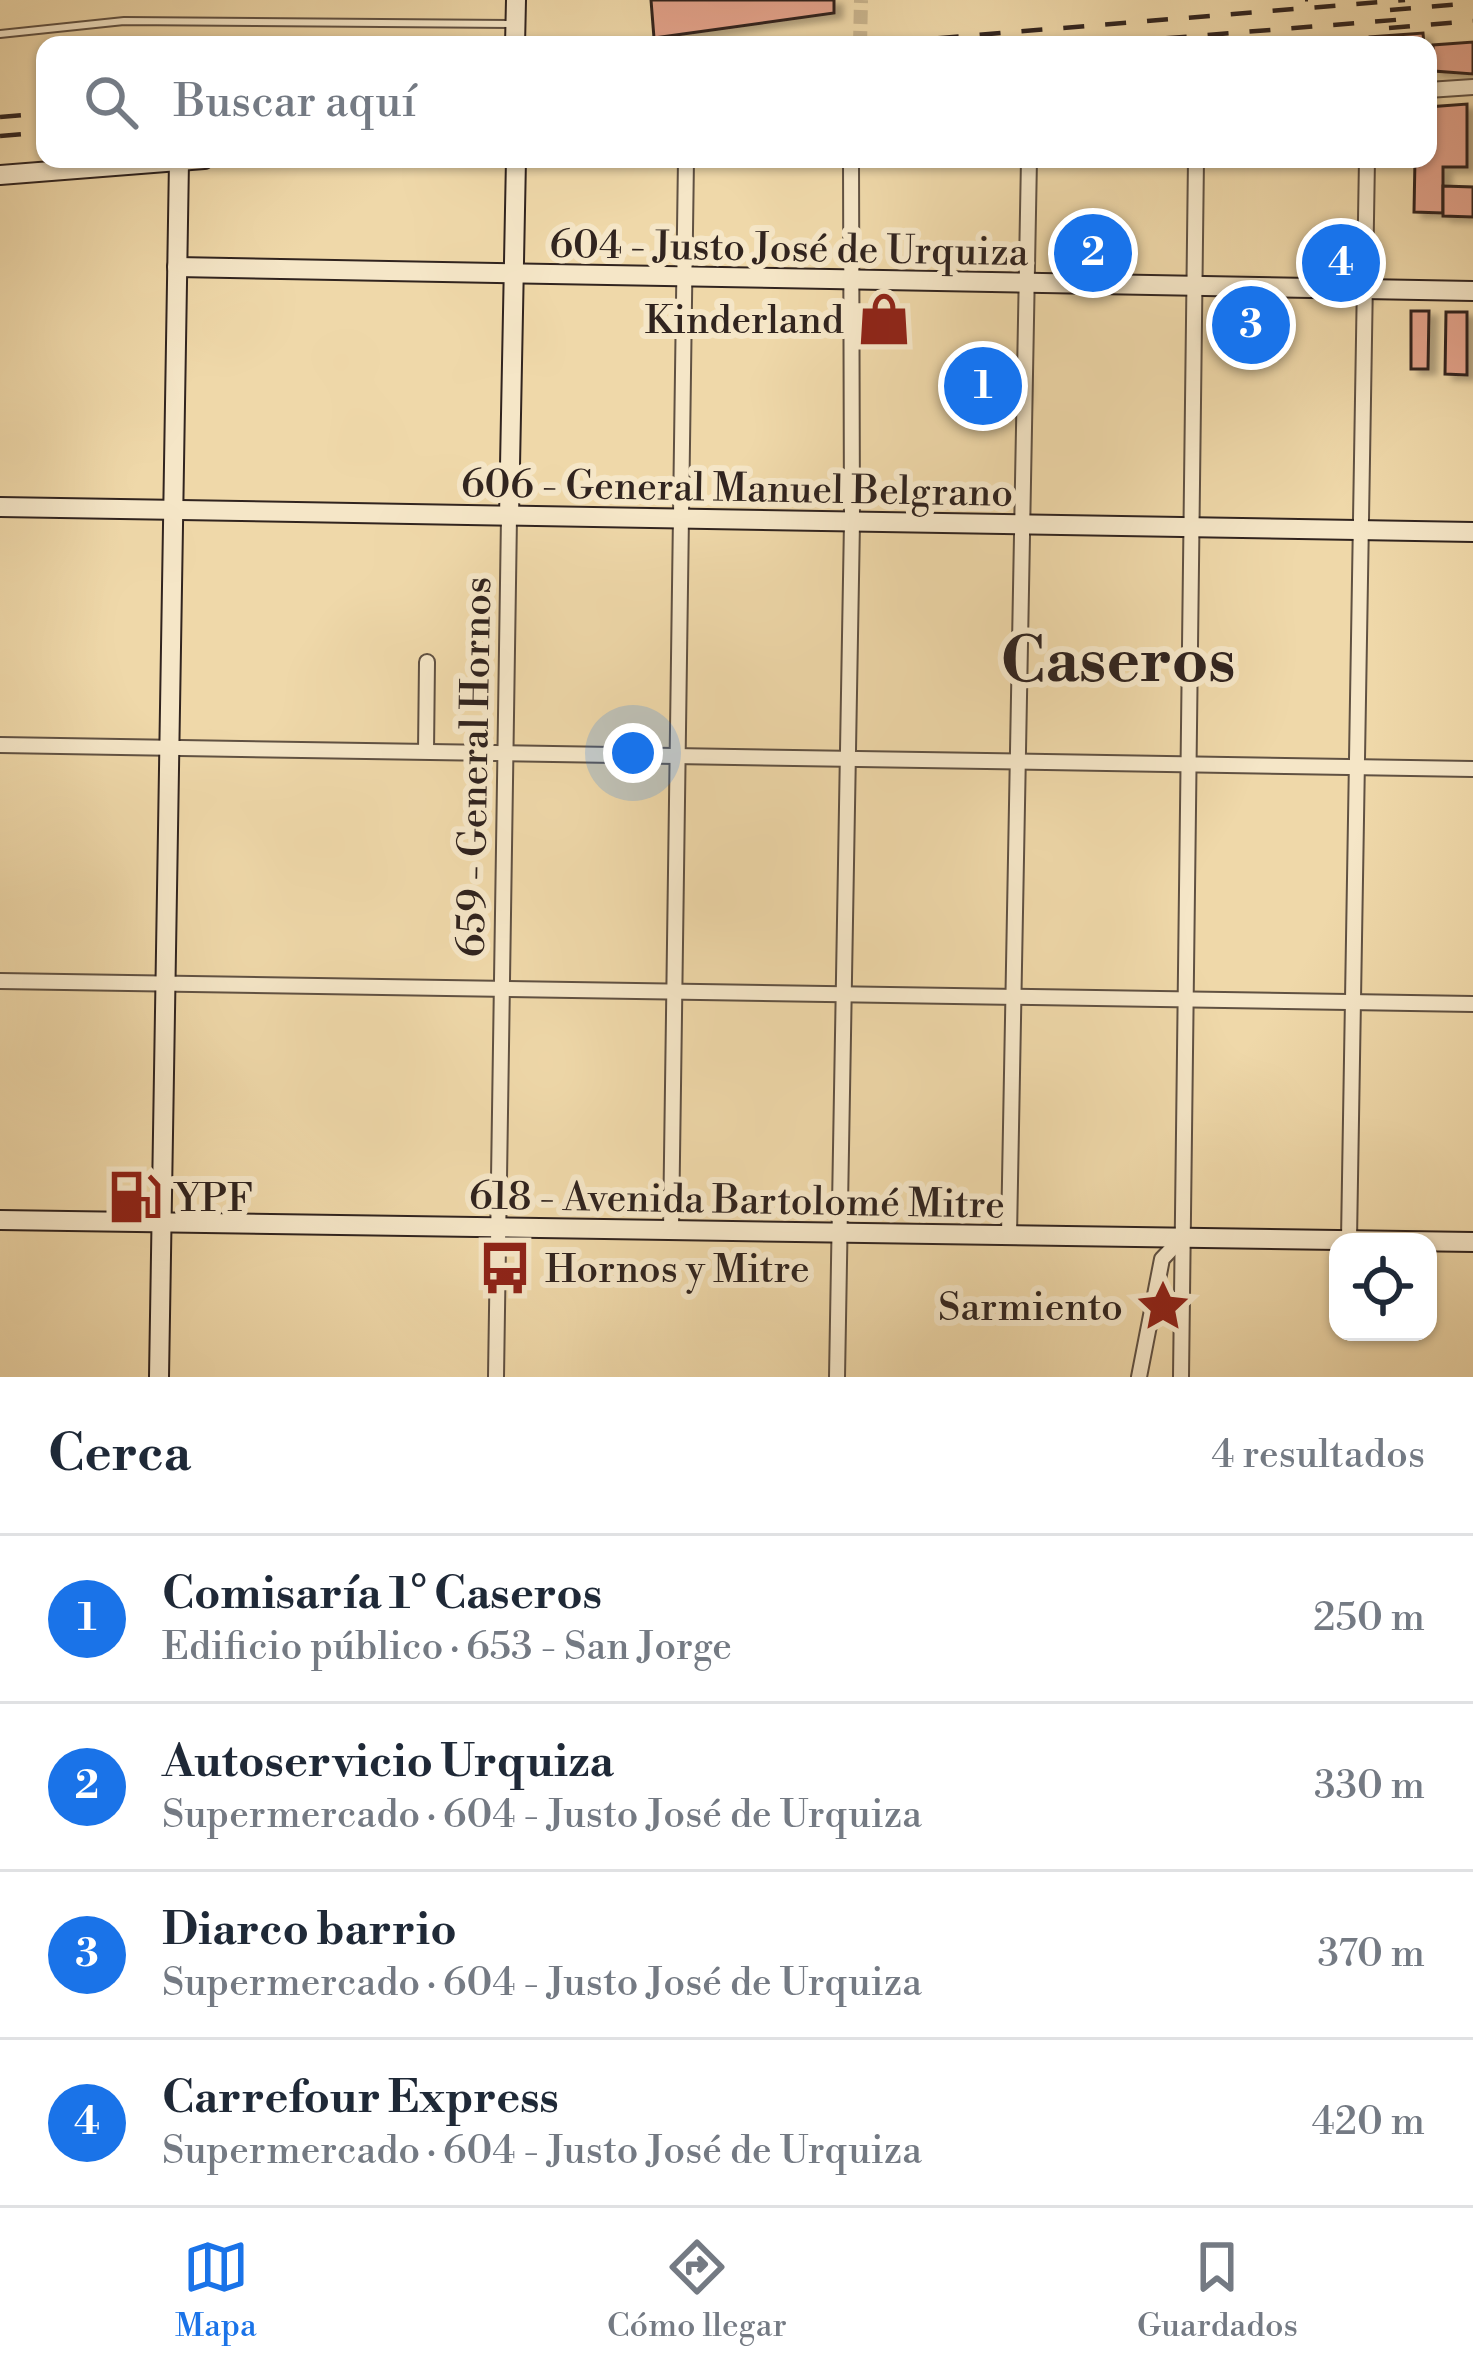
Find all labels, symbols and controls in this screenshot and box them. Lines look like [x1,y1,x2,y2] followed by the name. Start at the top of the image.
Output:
[36,36,1437,168] search box
[78,69,144,135] icon: search
[174,74,416,131] text: Buscar aquí
[1054,208,1132,298] pin: 2
[1302,218,1380,308] pin: 4
[549,221,1029,278] street label: 604 - Justo José de Urquiza
[1212,280,1290,370] pin: 3
[855,290,913,348] shop icon: Kinderland
[645,297,844,346] place label: Kinderland
[944,341,1022,431] pin: 1
[460,460,1014,519] street label: 606 - General Manuel Belgrano
[448,576,503,958] street label: 659 - General Hornos
[1000,623,1236,702] district label: Caseros
[603,723,663,783] your location
[106,1168,164,1226] fuel station icon: YPF
[469,1172,1005,1231] street label: 618 - Avenida Bartolomé Mitre
[173,1175,253,1224] place label: YPF
[1329,1233,1437,1341] map controls
[1329,1233,1437,1341] button: locate
[476,1239,534,1297] bus stop icon: Hornos y Mitre
[545,1246,810,1295] place label: Hornos y Mitre
[1134,1277,1192,1335] place icon: Sarmiento
[938,1284,1123,1333] place label: Sarmiento
[48,1423,191,1487] text: Cerca
[1211,1431,1425,1480] text: 4 resultados
[162,1566,602,1623] text: Comisaría 1° Caseros
[78,1594,96,1643] text: 1
[1313,1594,1425,1643] text: 250 m
[162,1623,732,1672] text: Edificio público · 653 - San Jorge
[162,1734,614,1791] text: Autoservicio Urquiza
[75,1762,99,1811] text: 2
[1314,1762,1425,1811] text: 330 m
[162,1791,922,1840] text: Supermercado · 604 - Justo José de Urquiza
[162,1902,457,1959] text: Diarco barrio
[75,1930,99,1979] text: 3
[1317,1930,1425,1979] text: 370 m
[162,1959,922,2008] text: Supermercado · 604 - Justo José de Urquiza
[162,2070,559,2127] text: Carrefour Express
[74,2098,100,2147] text: 4
[1312,2098,1425,2147] text: 420 m
[162,2127,922,2176] text: Supermercado · 604 - Justo José de Urquiza
[175,2234,257,2347] tab: Mapa
[607,2234,787,2347] tab: Cómo llegar
[1137,2234,1298,2347] tab: Guardados

